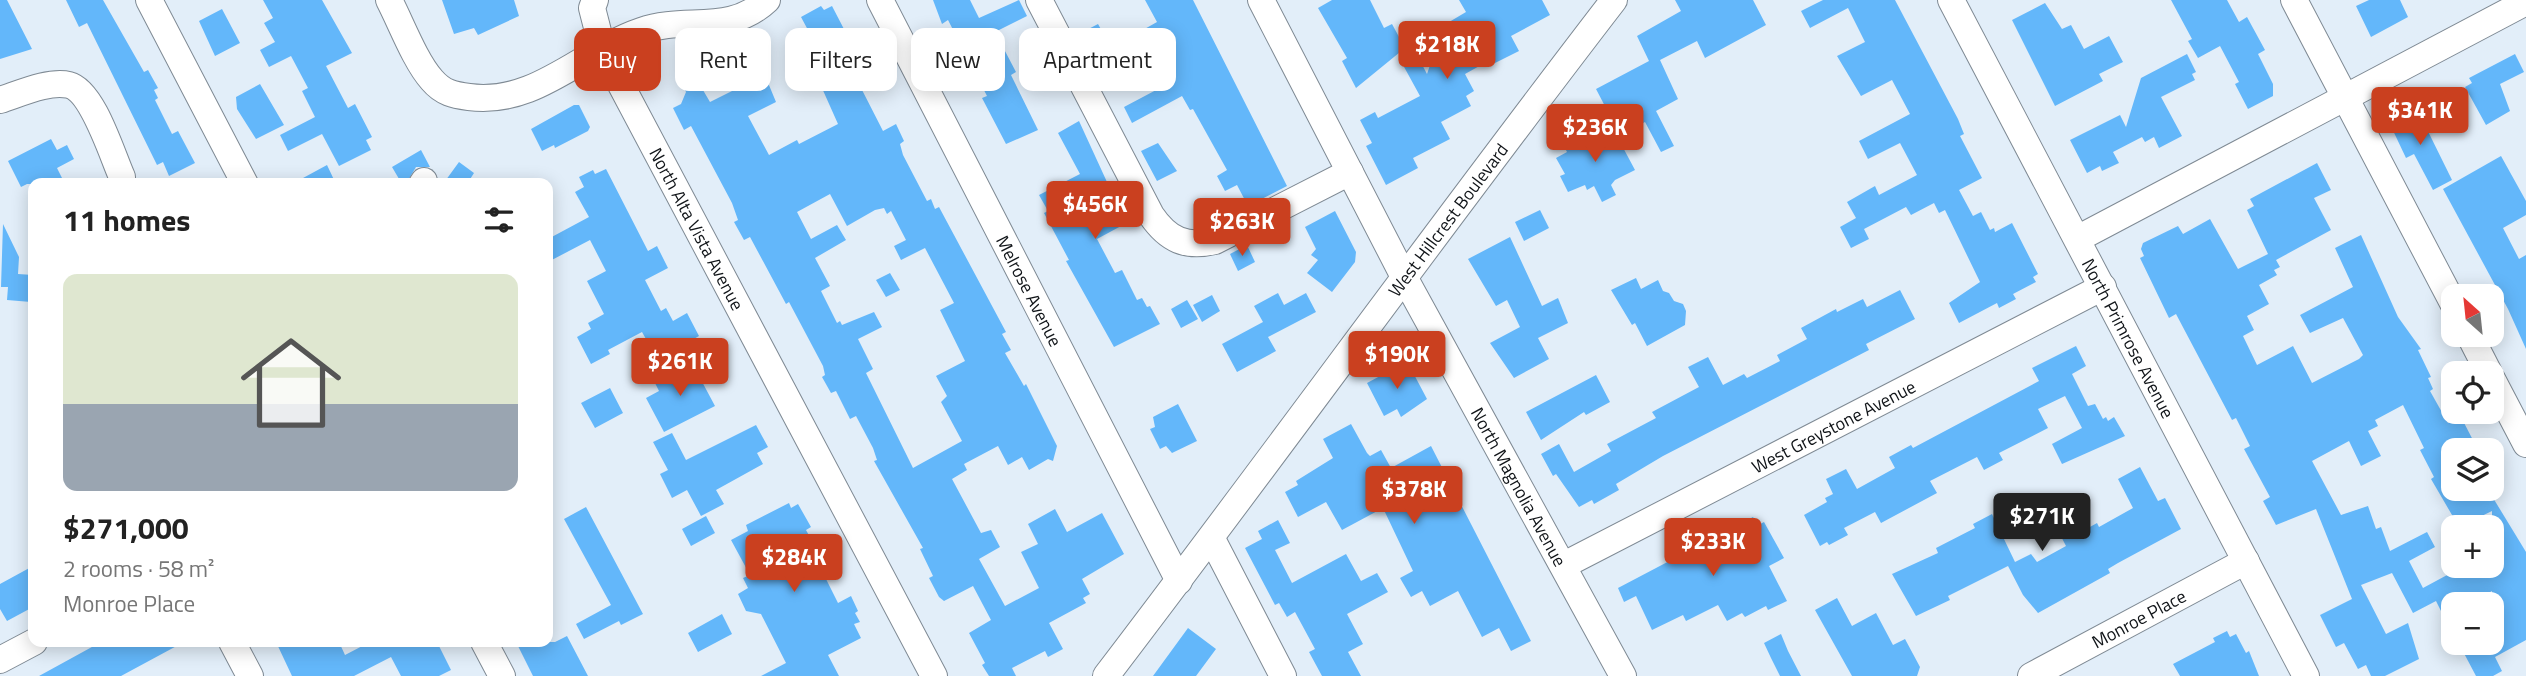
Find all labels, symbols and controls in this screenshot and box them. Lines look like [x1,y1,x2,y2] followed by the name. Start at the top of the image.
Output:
[1398,22,1496,81] pin: $218K
[1414,26,1480,61] text: $218K
[574,28,661,91] chip: Buy
[675,28,771,91] chip: Rent
[785,28,897,91] chip: Filters
[911,28,1005,91] chip: New
[1019,28,1176,91] chip: Apartment
[2371,88,2469,147] pin: $341K
[2387,92,2453,127] text: $341K
[1546,104,1644,164] pin: $236K
[1562,109,1628,144] text: $236K
[1381,137,1514,302] street label: West Hillcrest Boulevard
[643,143,751,315] street label: North Alta Vista Avenue
[1046,182,1144,241] pin: $456K
[1062,186,1128,221] text: $456K
[63,197,190,243] text: 11 homes
[1193,198,1291,258] pin: $263K
[480,201,518,239] icon: filters
[1209,203,1275,238] text: $263K
[990,230,1069,351] street label: Melrose Avenue
[2075,254,2182,423] street label: North Primrose Avenue
[2441,284,2504,346] north arrow
[2441,284,2504,655] map controls
[228,320,354,446] icon: home
[1348,332,1446,391] pin: $190K
[1364,336,1430,371] text: $190K
[631,338,729,398] pin: $261K
[647,343,713,378] text: $261K
[2441,361,2504,424] button: locate
[1747,373,1920,480] street label: West Greystone Avenue
[1465,402,1574,571] street label: North Magnolia Avenue
[2441,438,2504,501] button: layers
[1365,466,1463,526] pin: $378K
[1381,471,1447,506] text: $378K
[1993,494,2091,553] pin: $271K
[2009,498,2075,533] text: $271K
[63,505,189,551] text: $271,000
[2441,515,2504,578] button: +
[1664,518,1762,578] pin: $233K
[1680,523,1746,558] text: $233K
[745,534,843,594] pin: $284K
[761,539,827,574] text: $284K
[63,551,214,586] text: 2 rooms · 58 m²
[2087,582,2191,655] street label: Monroe Place
[63,586,195,621] text: Monroe Place
[2441,592,2504,655] button: −

